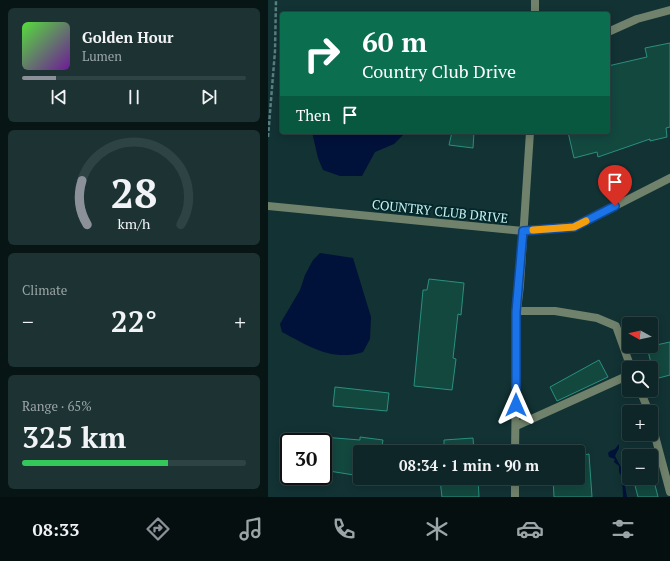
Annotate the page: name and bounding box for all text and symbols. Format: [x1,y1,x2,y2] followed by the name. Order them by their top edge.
[362,23,427,60] text: 60 m
[82,27,174,47] text: Golden Hour
[296,28,348,80] icon: right
[82,47,122,65] text: Lumen
[362,59,516,83] text: Country Club Drive
[48,86,70,108] icon: previous
[123,86,145,108] icon: pause
[198,86,220,108] icon: next
[339,104,361,126] icon: arrive
[296,105,331,125] text: Then
[110,165,158,220] text: 28
[598,165,632,206] pin
[604,171,626,193] icon: arrive
[371,195,509,227] street label: COUNTRY CLUB DRIVE
[118,214,151,233] text: km/h
[22,281,67,299] text: Climate
[111,301,157,341] text: 22°
[22,307,34,336] text: −
[234,307,246,336] text: +
[622,317,658,353] north arrow
[622,317,658,485] map controls
[622,361,658,397] button: search
[495,384,537,426] position arrow
[22,397,92,415] text: Range · 65%
[622,405,658,441] button: +
[22,417,126,457] text: 325 km
[280,433,332,485] speed limit sign: 30
[622,449,658,485] button: −
[399,455,539,475] text: 08:34 · 1 min · 90 m
[144,515,172,543] icon: directions
[237,515,265,543] icon: music
[330,515,358,543] icon: phone
[423,515,451,543] icon: climate
[516,515,544,543] icon: car
[609,515,637,543] icon: filters
[33,517,79,541] text: 08:33

